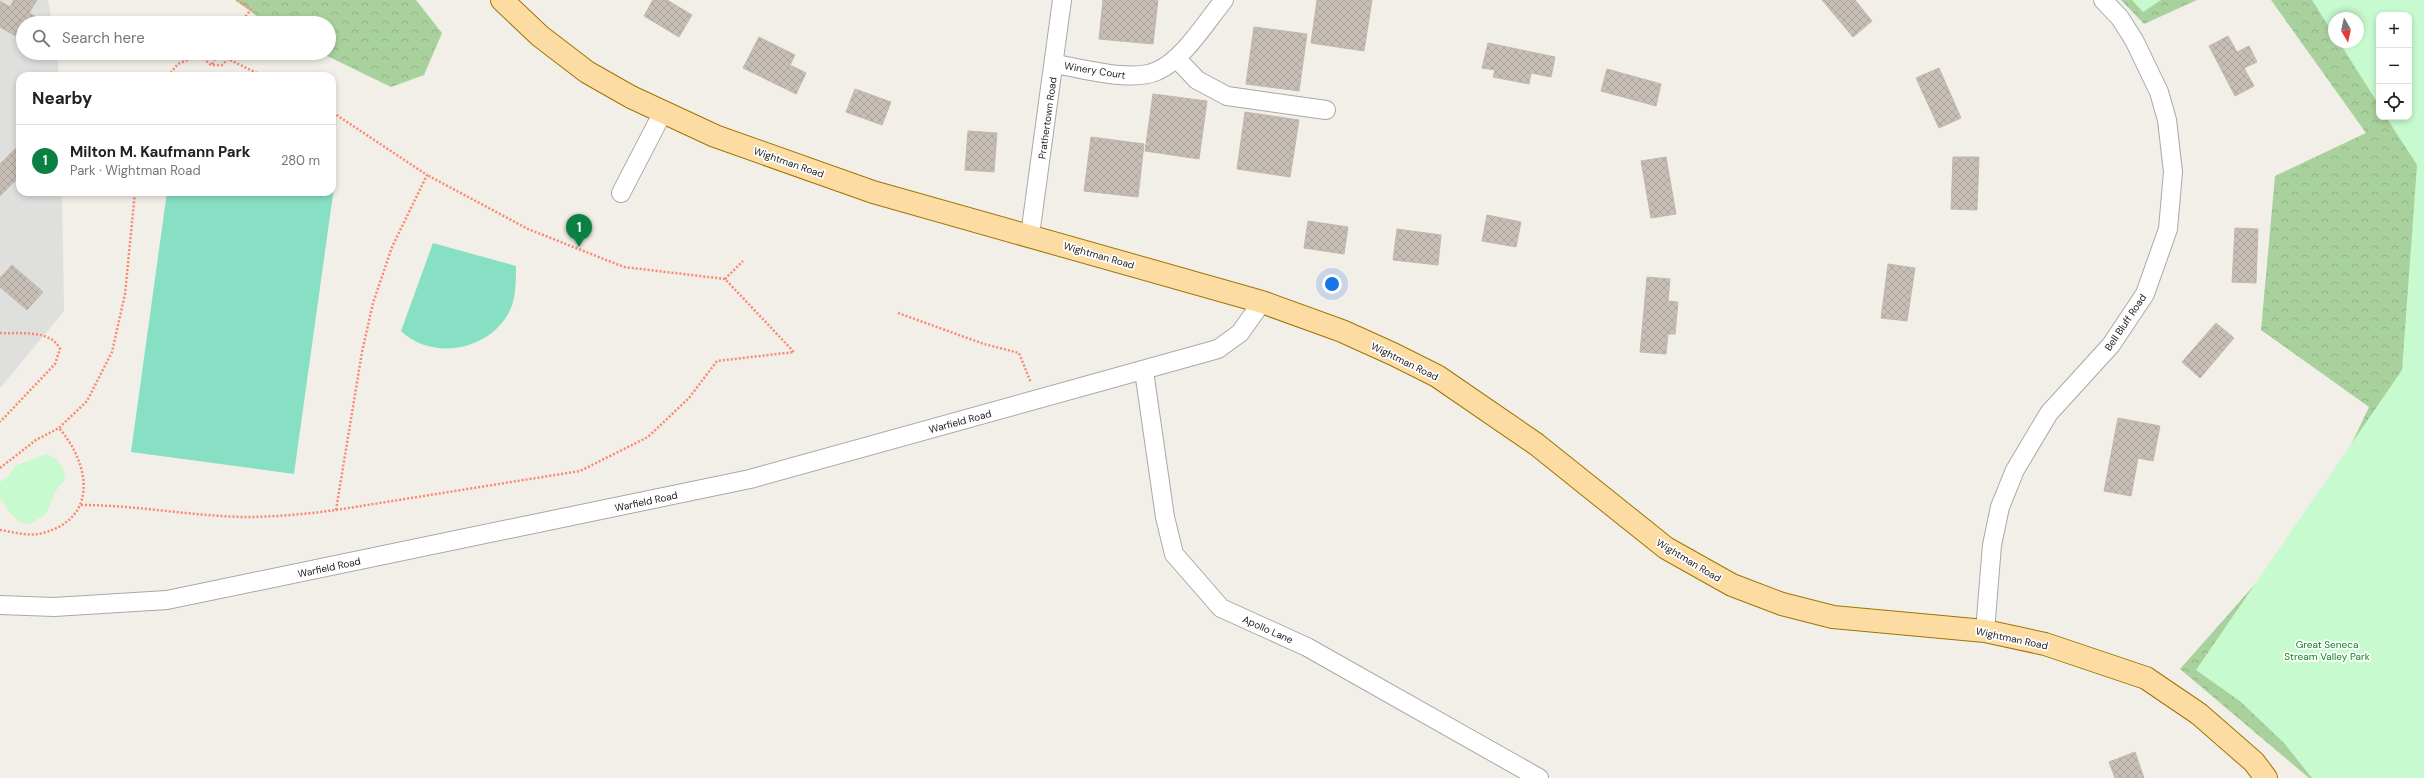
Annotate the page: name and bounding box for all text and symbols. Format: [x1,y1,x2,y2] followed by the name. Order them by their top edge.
[2328,12,2364,48] north arrow
[2376,12,2412,120] map controls
[2376,12,2412,48] button: +
[16,16,336,60] search box
[30,27,52,49] icon: search
[62,28,145,48] text: Search here
[2376,48,2412,84] button: −
[1063,59,1127,82] street label: Winery Court
[1035,76,1060,160] street label: Prathertown Road
[2376,84,2412,120] button: locate
[32,87,92,109] text: Nearby
[70,142,250,162] text: Milton M. Kaufmann Park
[752,144,826,181] street label: Wightman Road
[43,152,47,169] text: 1
[281,152,320,169] text: 280 m
[70,162,201,179] text: Park · Wightman Road
[566,214,592,247] pin: 1
[1062,239,1136,272] street label: Wightman Road
[1322,274,1342,294] your location
[2102,291,2149,353] street label: Bell Bluff Road
[1369,340,1441,383] street label: Wightman Road
[927,407,993,436] street label: Warfield Road
[613,488,679,515] street label: Warfield Road
[1654,536,1724,585] street label: Wightman Road
[296,554,362,581] street label: Warfield Road
[1240,613,1295,647] street label: Apollo Lane
[1975,625,2049,652] street label: Wightman Road
[2284,638,2370,663] park label: Great Seneca Stream Valley Park

